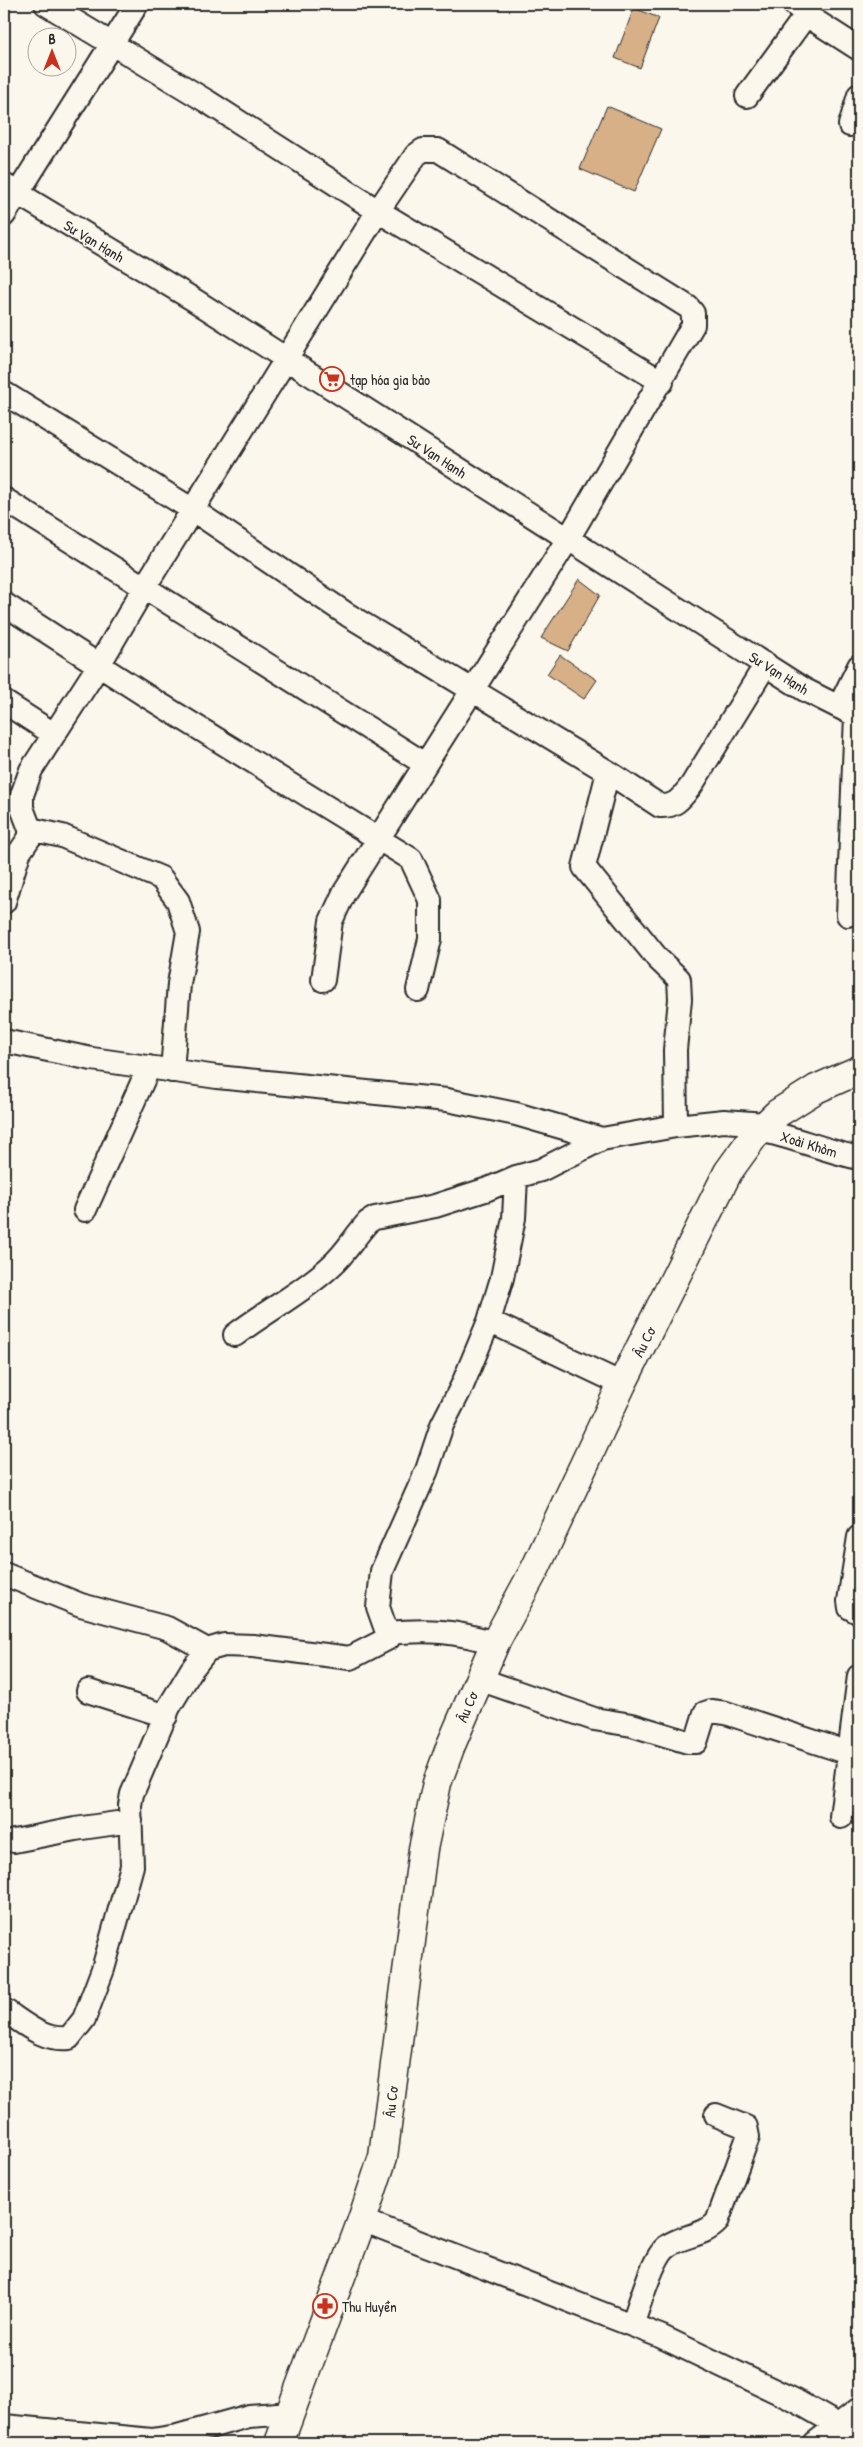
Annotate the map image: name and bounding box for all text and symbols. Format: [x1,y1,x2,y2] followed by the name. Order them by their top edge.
[28,28,78,78] north arrow
[48,29,56,48] text: B
[60,215,128,267] street label: Sư Vạn Hạnh
[319,366,345,392] supermarket icon: tạp hóa gia bảo
[350,369,430,390] place label: tạp hóa gia bảo
[403,429,471,483] street label: Sư Vạn Hạnh
[745,646,813,700] street label: Sư Vạn Hạnh
[778,1125,840,1163] street label: Xoài Khòm
[628,1323,661,1361] street label: Âu Cơ
[451,1688,483,1725] street label: Âu Cơ
[379,2085,403,2119] street label: Âu Cơ
[312,2293,338,2319] pharmacy icon: Thu Huyền
[342,2296,397,2317] place label: Thu Huyền

